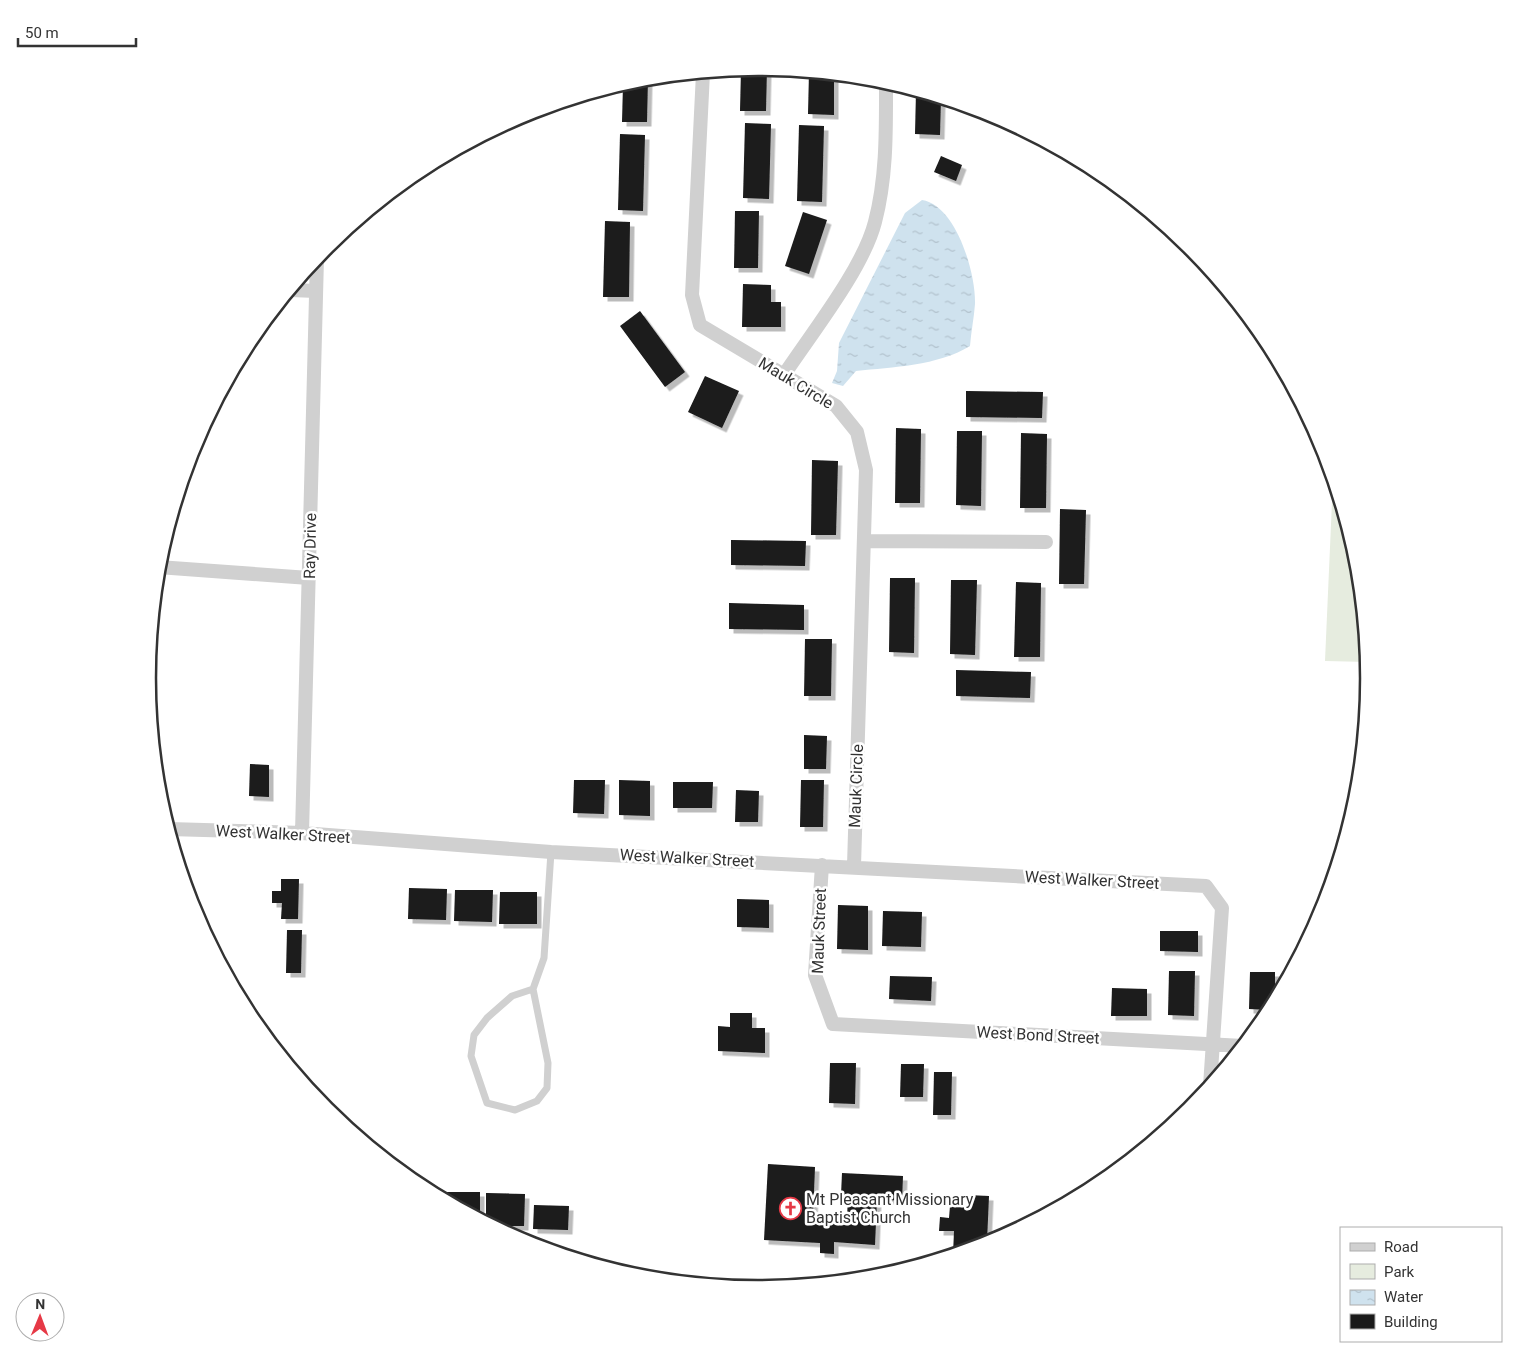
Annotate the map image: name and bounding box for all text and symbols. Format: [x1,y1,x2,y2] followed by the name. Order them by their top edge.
[18,15,135,47] scale bar
[25,24,59,42] text: 50 m
[755,353,837,413] street label: Mauk Circle
[300,513,320,579] street label: Ray Drive
[845,744,867,828] street label: Mauk Circle
[215,821,351,847] street label: West Walker Street
[619,845,755,871] street label: West Walker Street
[1024,867,1160,893] street label: West Walker Street
[808,888,830,974] street label: Mauk Street
[976,1022,1100,1048] street label: West Bond Street
[806,1190,974,1227] place label: Mt Pleasant Missionary Baptist Church
[778,1196,802,1220] church icon: Mt Pleasant Missionary Baptist Church
[1340,1227,1502,1342] legend
[1384,1238,1418,1256] text: Road
[1384,1263,1415,1281] text: Park
[1384,1288,1423,1306] text: Water
[15,1292,65,1342] north arrow
[35,1296,45,1312] text: N
[1384,1313,1438,1331] text: Building

